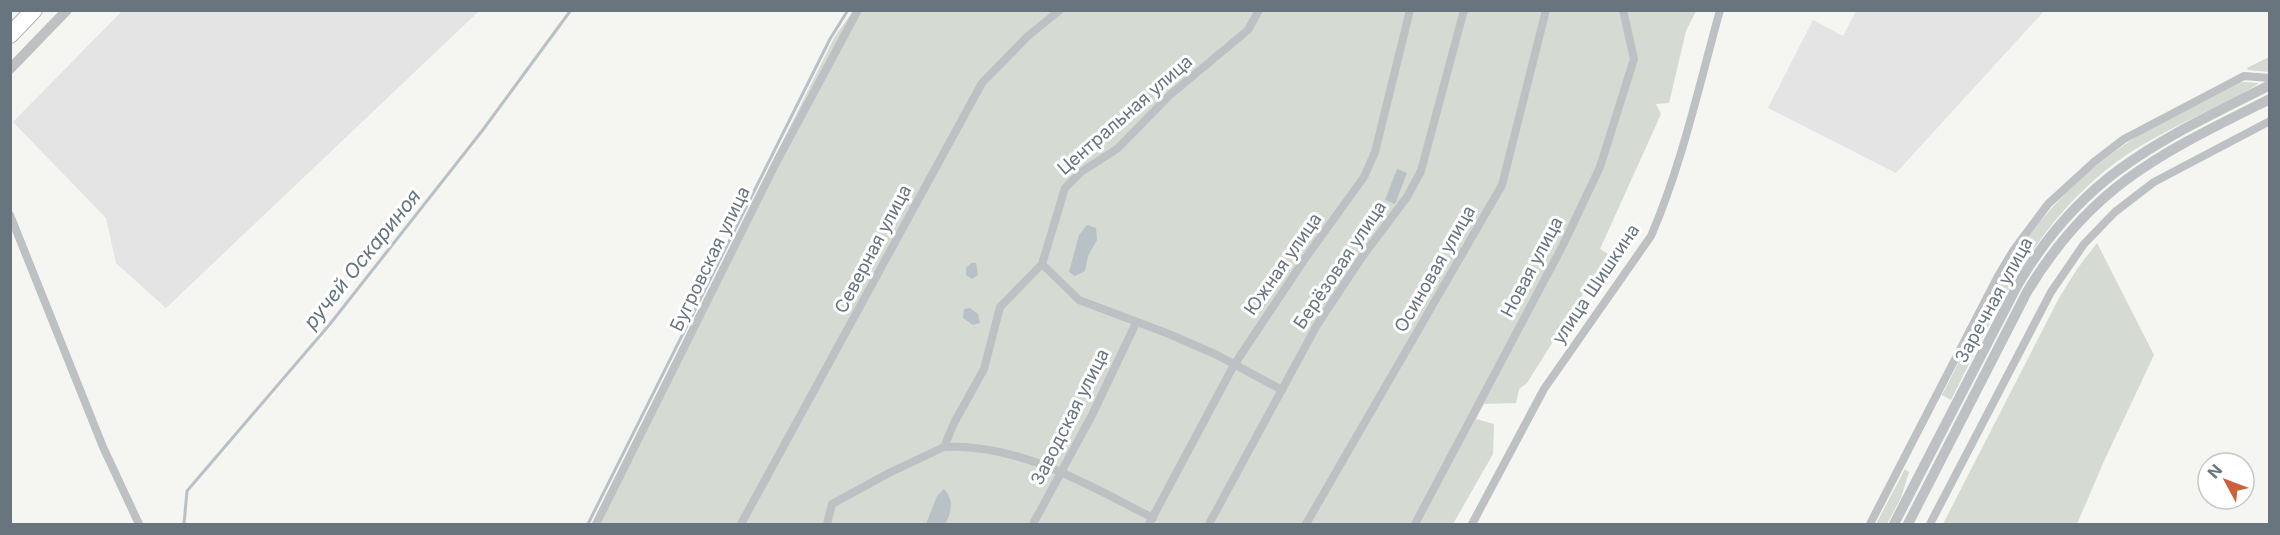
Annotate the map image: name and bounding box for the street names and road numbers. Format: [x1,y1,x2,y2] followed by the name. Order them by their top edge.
[1053,50,1196,179] street label: Центральная улица
[830,181,915,317] street label: Северная улица
[665,183,754,334] street label: Бугровская улица
[1289,197,1390,333] street label: Берёзовая улица
[1390,202,1479,336] street label: Осиновая улица
[1240,209,1326,319] street label: Южная улица
[1496,213,1567,321] street label: Новая улица
[1548,220,1643,348] street label: улица Шишкина
[1950,233,2037,366] street label: Заречная улица
[1026,345,1113,488] street label: Заводская улица

